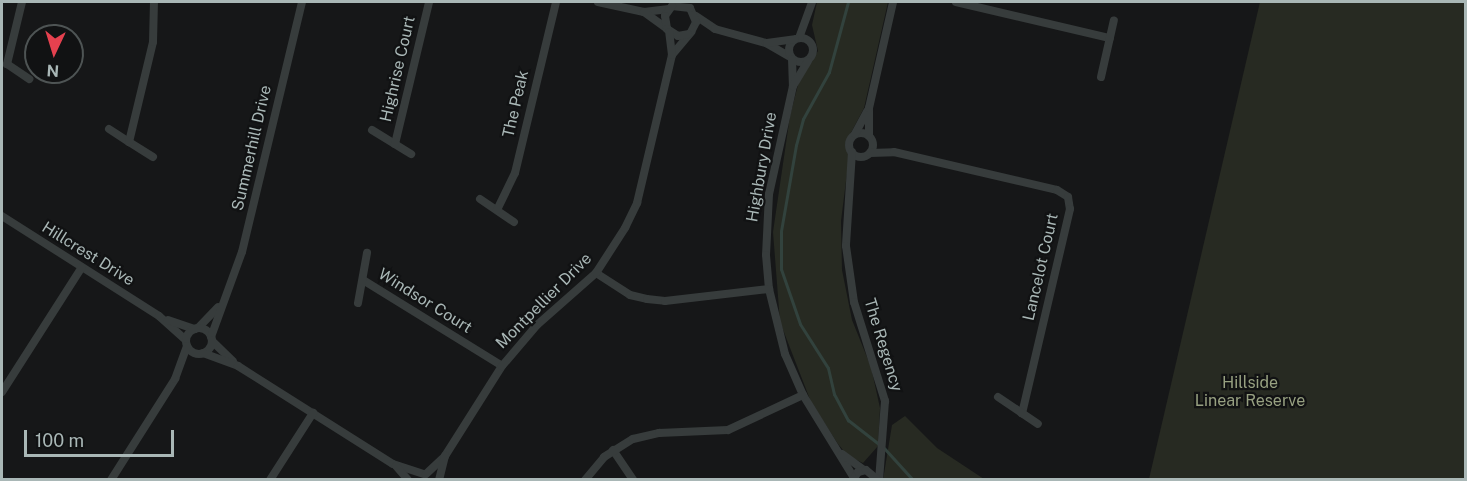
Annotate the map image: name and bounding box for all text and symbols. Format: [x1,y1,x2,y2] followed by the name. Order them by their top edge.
[376,14,420,124] street label: Highrise Court
[24,24,84,84] north arrow
[46,61,60,80] text: N
[499,68,533,140] street label: The Peak
[228,83,276,213] street label: Summerhill Drive
[743,110,781,224] street label: Highbury Drive
[1019,211,1063,323] street label: Lancelot Court
[38,218,138,290] street label: Hillcrest Drive
[492,249,596,353] street label: Montpellier Drive
[375,264,475,338] street label: Windsor Court
[860,296,906,394] street label: The Regency
[1195,373,1305,411] park label: Hillside Linear Reserve
[27,418,177,456] scale bar
[35,430,84,451] text: 100 m

